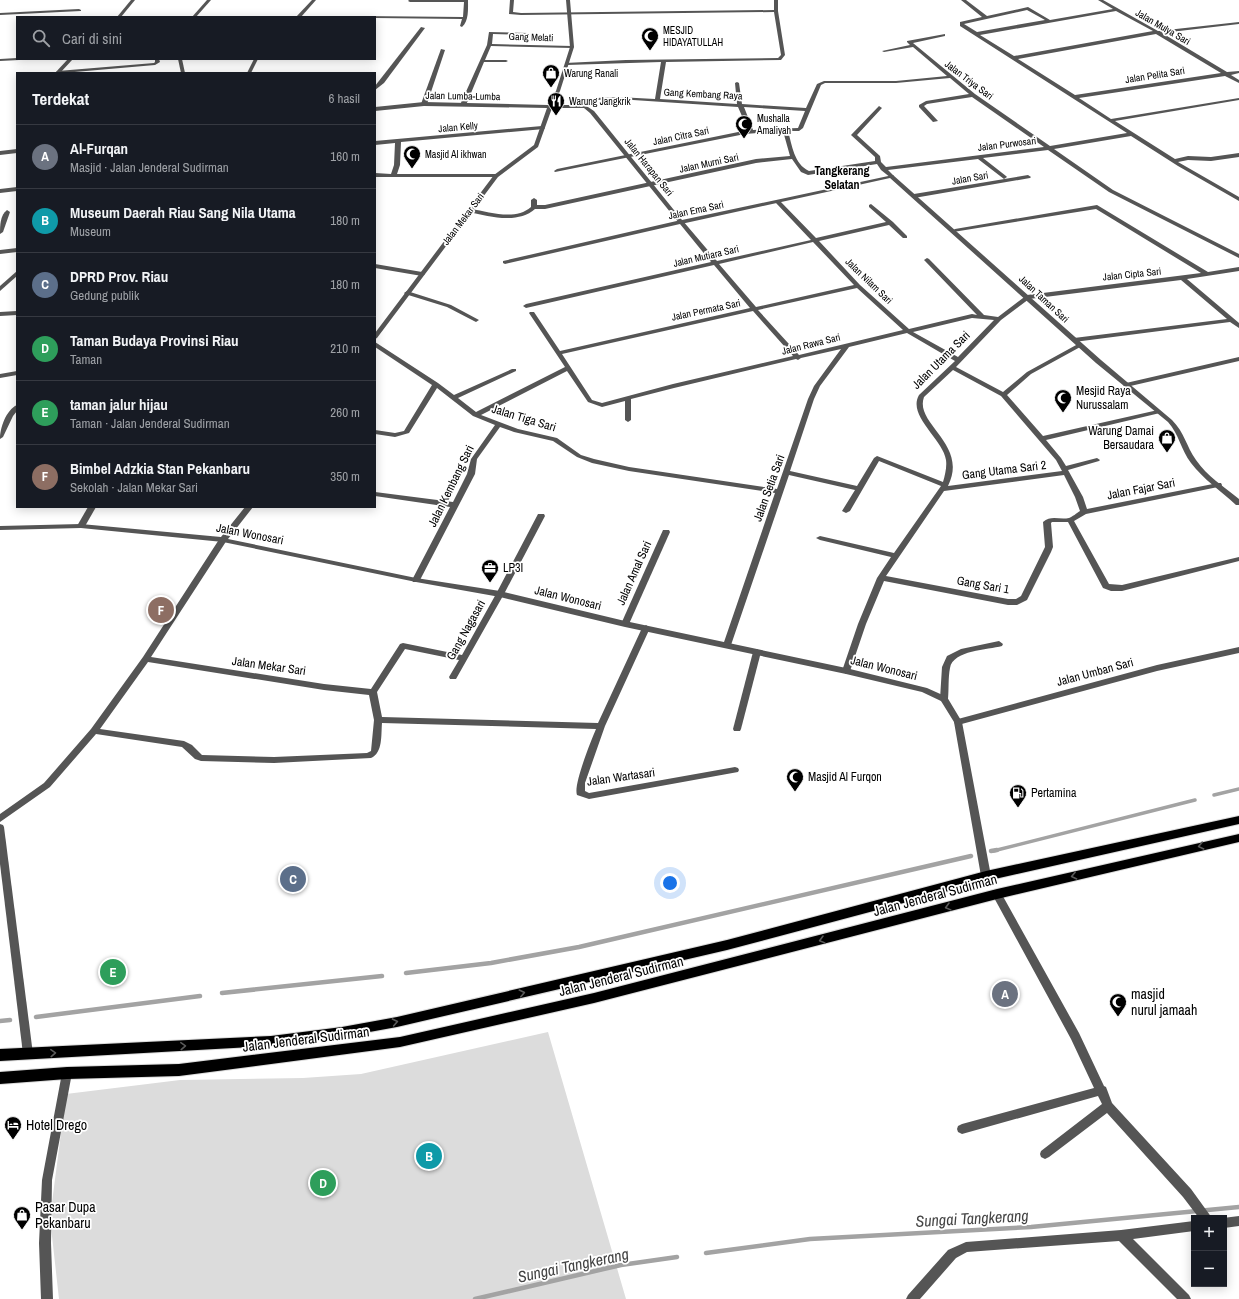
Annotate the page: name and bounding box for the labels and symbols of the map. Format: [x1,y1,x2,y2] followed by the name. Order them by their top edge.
[1133,6,1193,48] street label: Jalan Mulya Sari
[663,24,723,49] place label: MESJID HIDAYATULLAH
[640,26,660,51] mosque icon: MESJID HIDAYATULLAH
[508,30,554,44] street label: Gang Melati
[942,58,996,102] street label: Jalan Triya Sari
[541,63,561,88] shop icon: Warung Ranali
[1124,64,1186,86] street label: Jalan Pelita Sari
[564,67,618,80] place label: Warung Ranali
[663,85,743,103] street label: Gang Kembang Raya
[426,89,501,103] street label: Jalan Lumba-Lumba
[546,91,566,116] restaurant icon: Warung Jangkrik
[569,95,632,108] place label: Warung Jangkrik
[756,112,791,137] place label: Mushalla Amaliyah
[734,114,754,139] mosque icon: Mushalla Amaliyah
[438,119,479,135] street label: Jalan Kelly
[652,124,710,148] street label: Jalan Citra Sari
[977,134,1037,154] street label: Jalan Purwosari
[622,135,676,199] street label: Jalan Harapan Sari
[402,144,422,169] mosque icon: Masjid Al ikhwan
[425,148,487,161] place label: Masjid Al ikhwan
[678,150,740,176] street label: Jalan Murni Sari
[814,163,870,193] district label: Tangkerang Selatan
[951,168,989,188] street label: Jalan Sari
[439,190,487,248] street label: Jalan Mekar Sari
[667,198,725,222] street label: Jalan Ema Sari
[672,242,740,270] street label: Jalan Mutiara Sari
[843,255,895,307] street label: Jalan Nilam Sari
[1102,264,1162,284] street label: Jalan Cipta Sari
[1016,272,1072,326] street label: Jalan Taman Sari
[670,296,742,324] street label: Jalan Permata Sari
[908,327,974,393] street label: Jalan Utama Sari
[780,330,842,358] street label: Jalan Rawa Sari
[1076,383,1131,413] place label: Mesjid Raya Nurussalam
[1053,388,1073,413] mosque icon: Mesjid Raya Nurussalam
[490,401,558,435] street label: Jalan Tiga Sari
[1088,423,1155,453] place label: Warung Damai Bersaudara
[1157,428,1177,453] shop icon: Warung Damai Bersaudara
[424,442,478,530] street label: Jalan Kembang Sari
[750,452,788,524] street label: Jalan Setia Sari
[961,457,1047,483] street label: Gang Utama Sari 2
[1106,475,1176,503] street label: Jalan Fajar Sari
[215,520,285,548] street label: Jalan Wonosari
[613,538,655,608] street label: Jalan Amal Sari
[480,558,500,583] office icon: LP3I
[503,560,523,576] place label: LP3I
[955,573,1011,598] street label: Gang Sari 1
[533,582,603,614] street label: Jalan Wonosari
[148,595,174,625] pin: F
[443,597,489,663] street label: Gang Nagasari
[849,652,919,684] street label: Jalan Wonosari
[231,653,307,679] street label: Jalan Mekar Sari
[1055,654,1135,690] street label: Jalan Umban Sari
[586,764,656,790] street label: Jalan Wartasari
[785,767,805,792] mosque icon: Masjid Al Furqon
[808,769,882,785] place label: Masjid Al Furqon
[1008,783,1028,808] fuel station icon: Pertamina
[1031,785,1077,801] place label: Pertamina
[1198,842,1204,850] one-way arrow
[280,864,306,894] pin: C
[871,870,999,920] street label: Jalan Jenderal Sudirman
[1071,871,1078,879] one-way arrow
[660,873,680,893] your location
[945,902,951,910] one-way arrow
[819,935,826,944] one-way arrow
[557,952,685,1000] street label: Jalan Jenderal Sudirman
[100,957,126,987] pin: E
[992,979,1018,1009] pin: A
[1131,985,1197,1019] place label: masjid nurul jamaah
[519,989,525,997] one-way arrow
[1108,992,1128,1017] mosque icon: masjid nurul jamaah
[392,1018,398,1027] one-way arrow
[242,1022,370,1056] street label: Jalan Jenderal Sudirman
[180,1041,186,1050] one-way arrow
[50,1048,56,1057] one-way arrow
[3,1115,23,1140] hotel icon: Hotel Drego
[26,1116,87,1134] place label: Hotel Drego
[416,1141,442,1171] pin: B
[310,1168,336,1198] pin: D
[35,1198,96,1232] place label: Pasar Dupa Pekanbaru
[915,1204,1029,1232] water label: Sungai Tangkerang
[12,1205,32,1230] shop icon: Pasar Dupa Pekanbaru
[515,1242,631,1288] water label: Sungai Tangkerang

